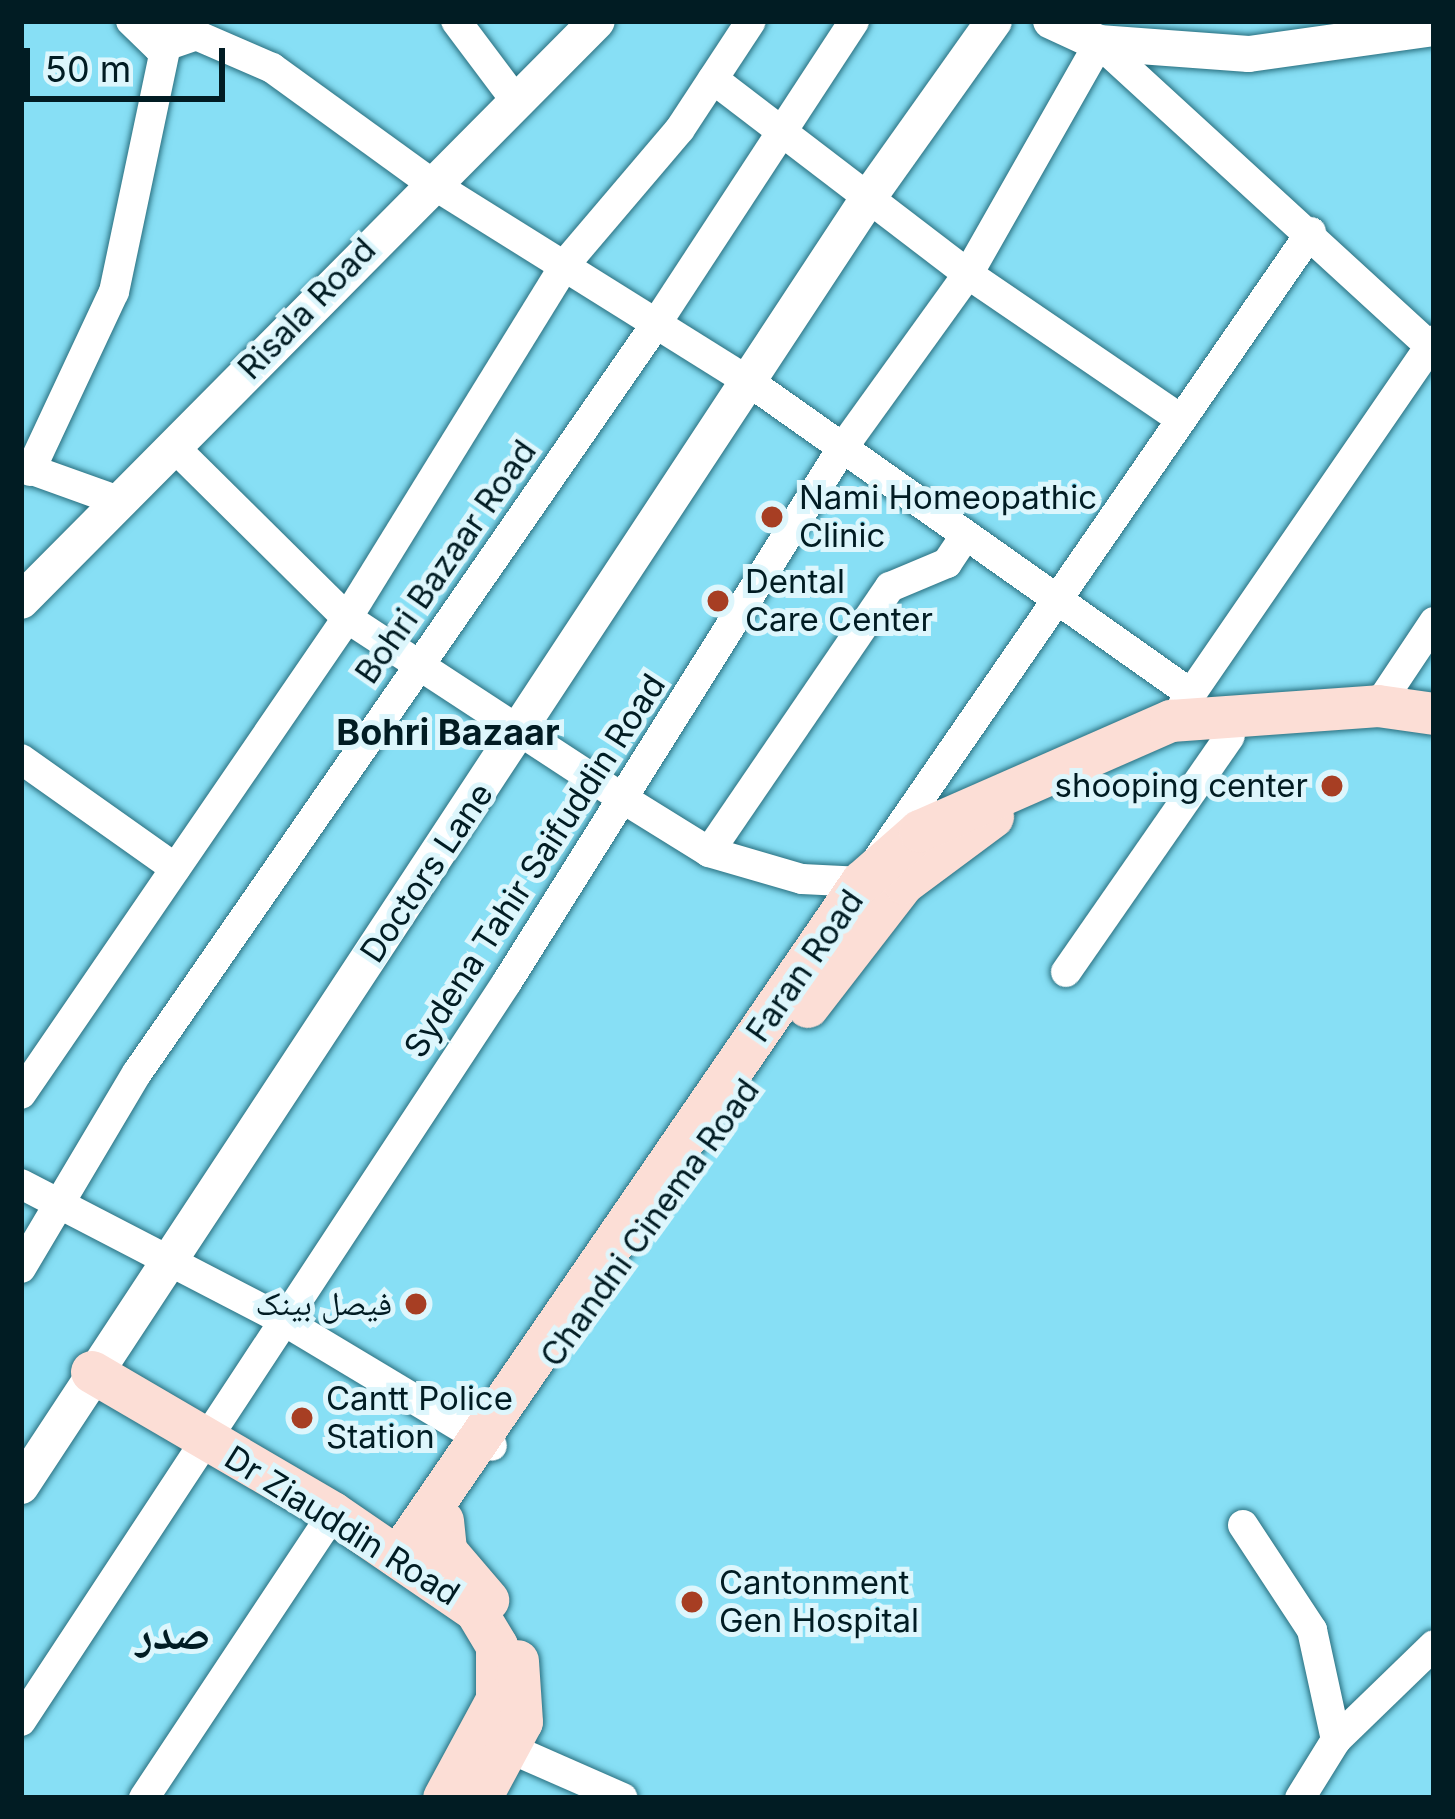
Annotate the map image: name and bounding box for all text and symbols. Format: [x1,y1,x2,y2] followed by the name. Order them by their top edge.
[30,24,231,98] scale bar
[45,47,131,91] text: 50 m
[230,230,384,388] street label: Risala Road
[347,433,545,691] street label: Bohri Bazaar Road
[799,478,1097,556] place label: Nami Homeopathic Clinic
[756,501,788,533] marker: Nami Homeopathic Clinic
[745,562,933,640] place label: Dental Care Center
[702,585,734,617] marker: Dental Care Center
[396,667,674,1065] street label: Sydena Tahir Saifuddin Road
[336,711,560,755] district label: Bohri Bazaar
[1055,766,1308,806] place label: shooping center
[1319,773,1345,799] marker: shooping center
[352,776,502,970] street label: Doctors Lane
[738,882,872,1050] street label: Faran Road
[532,1071,768,1375] street label: Chandni Cinema Road
[256,1284,392,1324] place label: فیصل بینک
[403,1291,429,1317] marker: فیصل بینک
[326,1379,513,1457] place label: Cantt Police Station
[289,1405,315,1431] marker: Cantt Police Station
[217,1438,467,1614] street label: Dr Ziauddin Road
[719,1563,919,1641] place label: Cantonment Gen Hospital
[676,1586,708,1618] marker: Cantonment Gen Hospital
[136,1606,210,1660] district label: صدر

